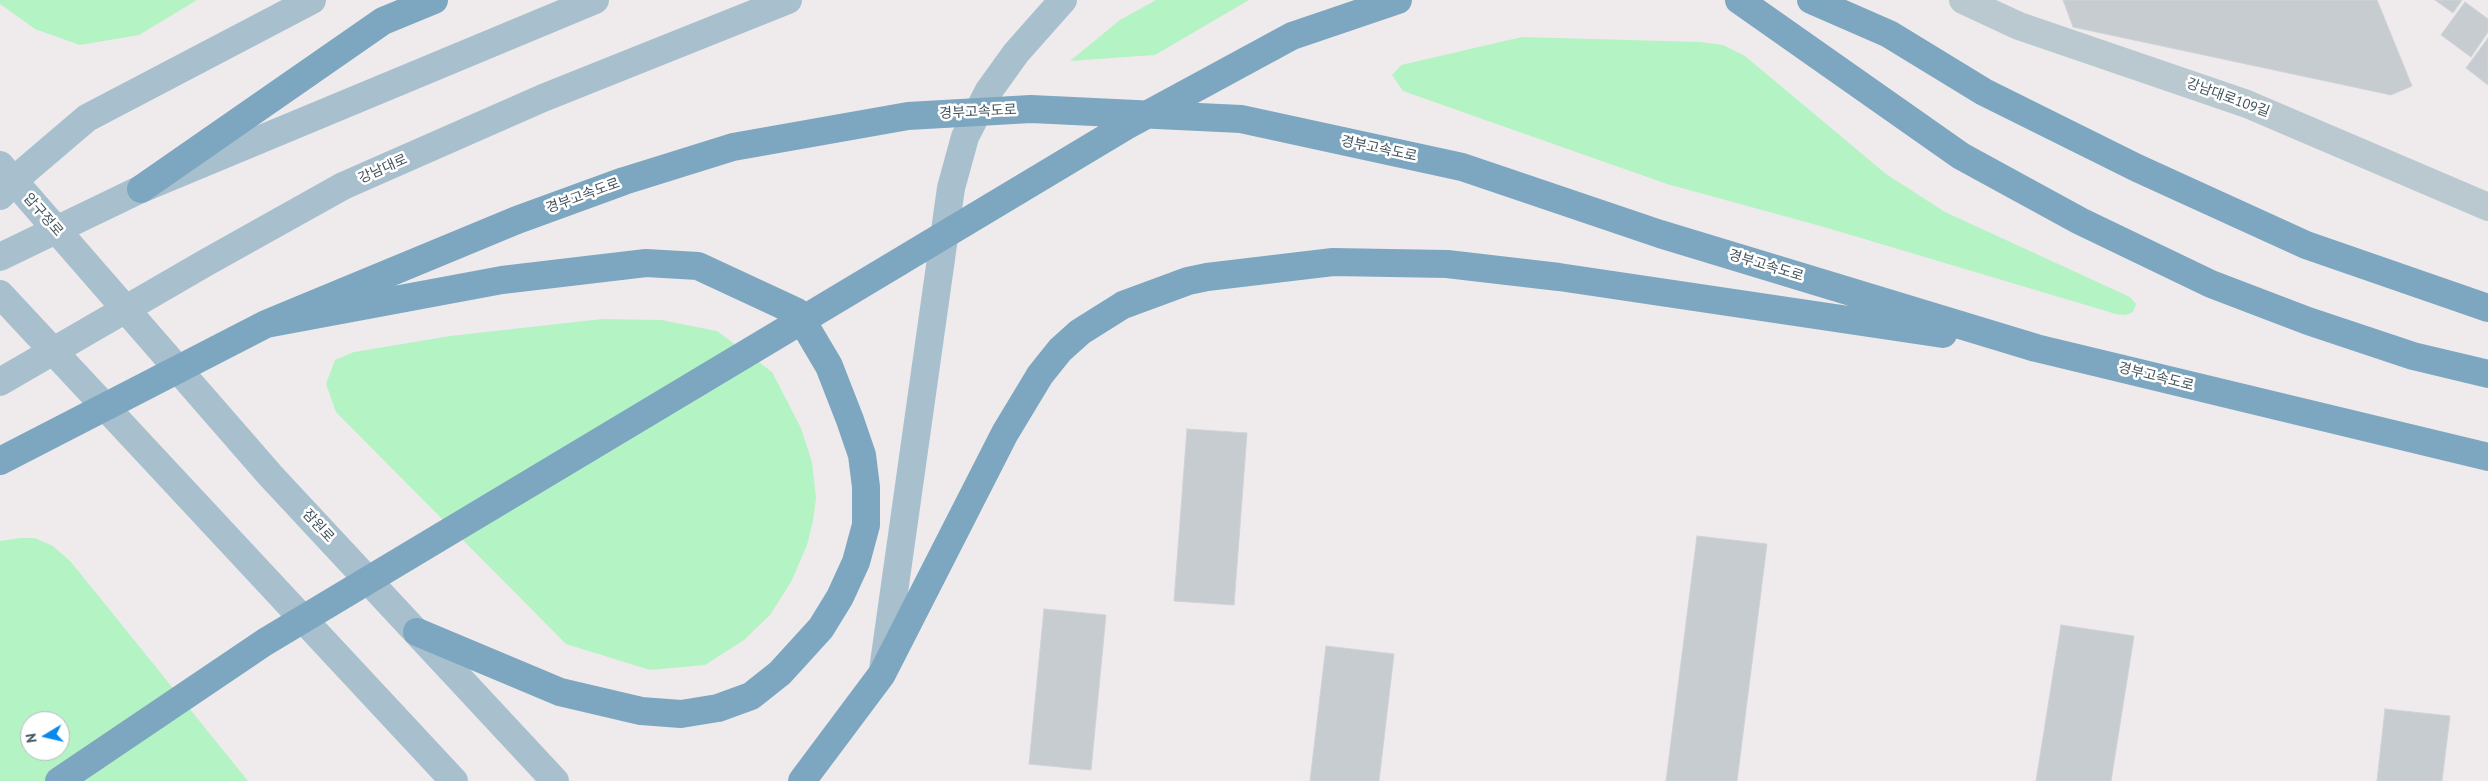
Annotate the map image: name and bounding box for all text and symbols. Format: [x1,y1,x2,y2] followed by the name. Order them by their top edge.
[2184,75,2272,121] street label: 강남대로109길
[939,102,1017,122] street label: 경부고속도로
[1339,133,1419,165] street label: 경부고속도로
[356,151,410,187] street label: 강남대로
[544,175,622,217] street label: 경부고속도로
[20,190,66,240] street label: 압구정로
[1727,247,1805,285] street label: 경부고속도로
[2116,360,2196,394] street label: 경부고속도로
[299,506,337,546] street label: 잠원로
[20,711,70,761] north arrow
[22,732,41,744] text: N

